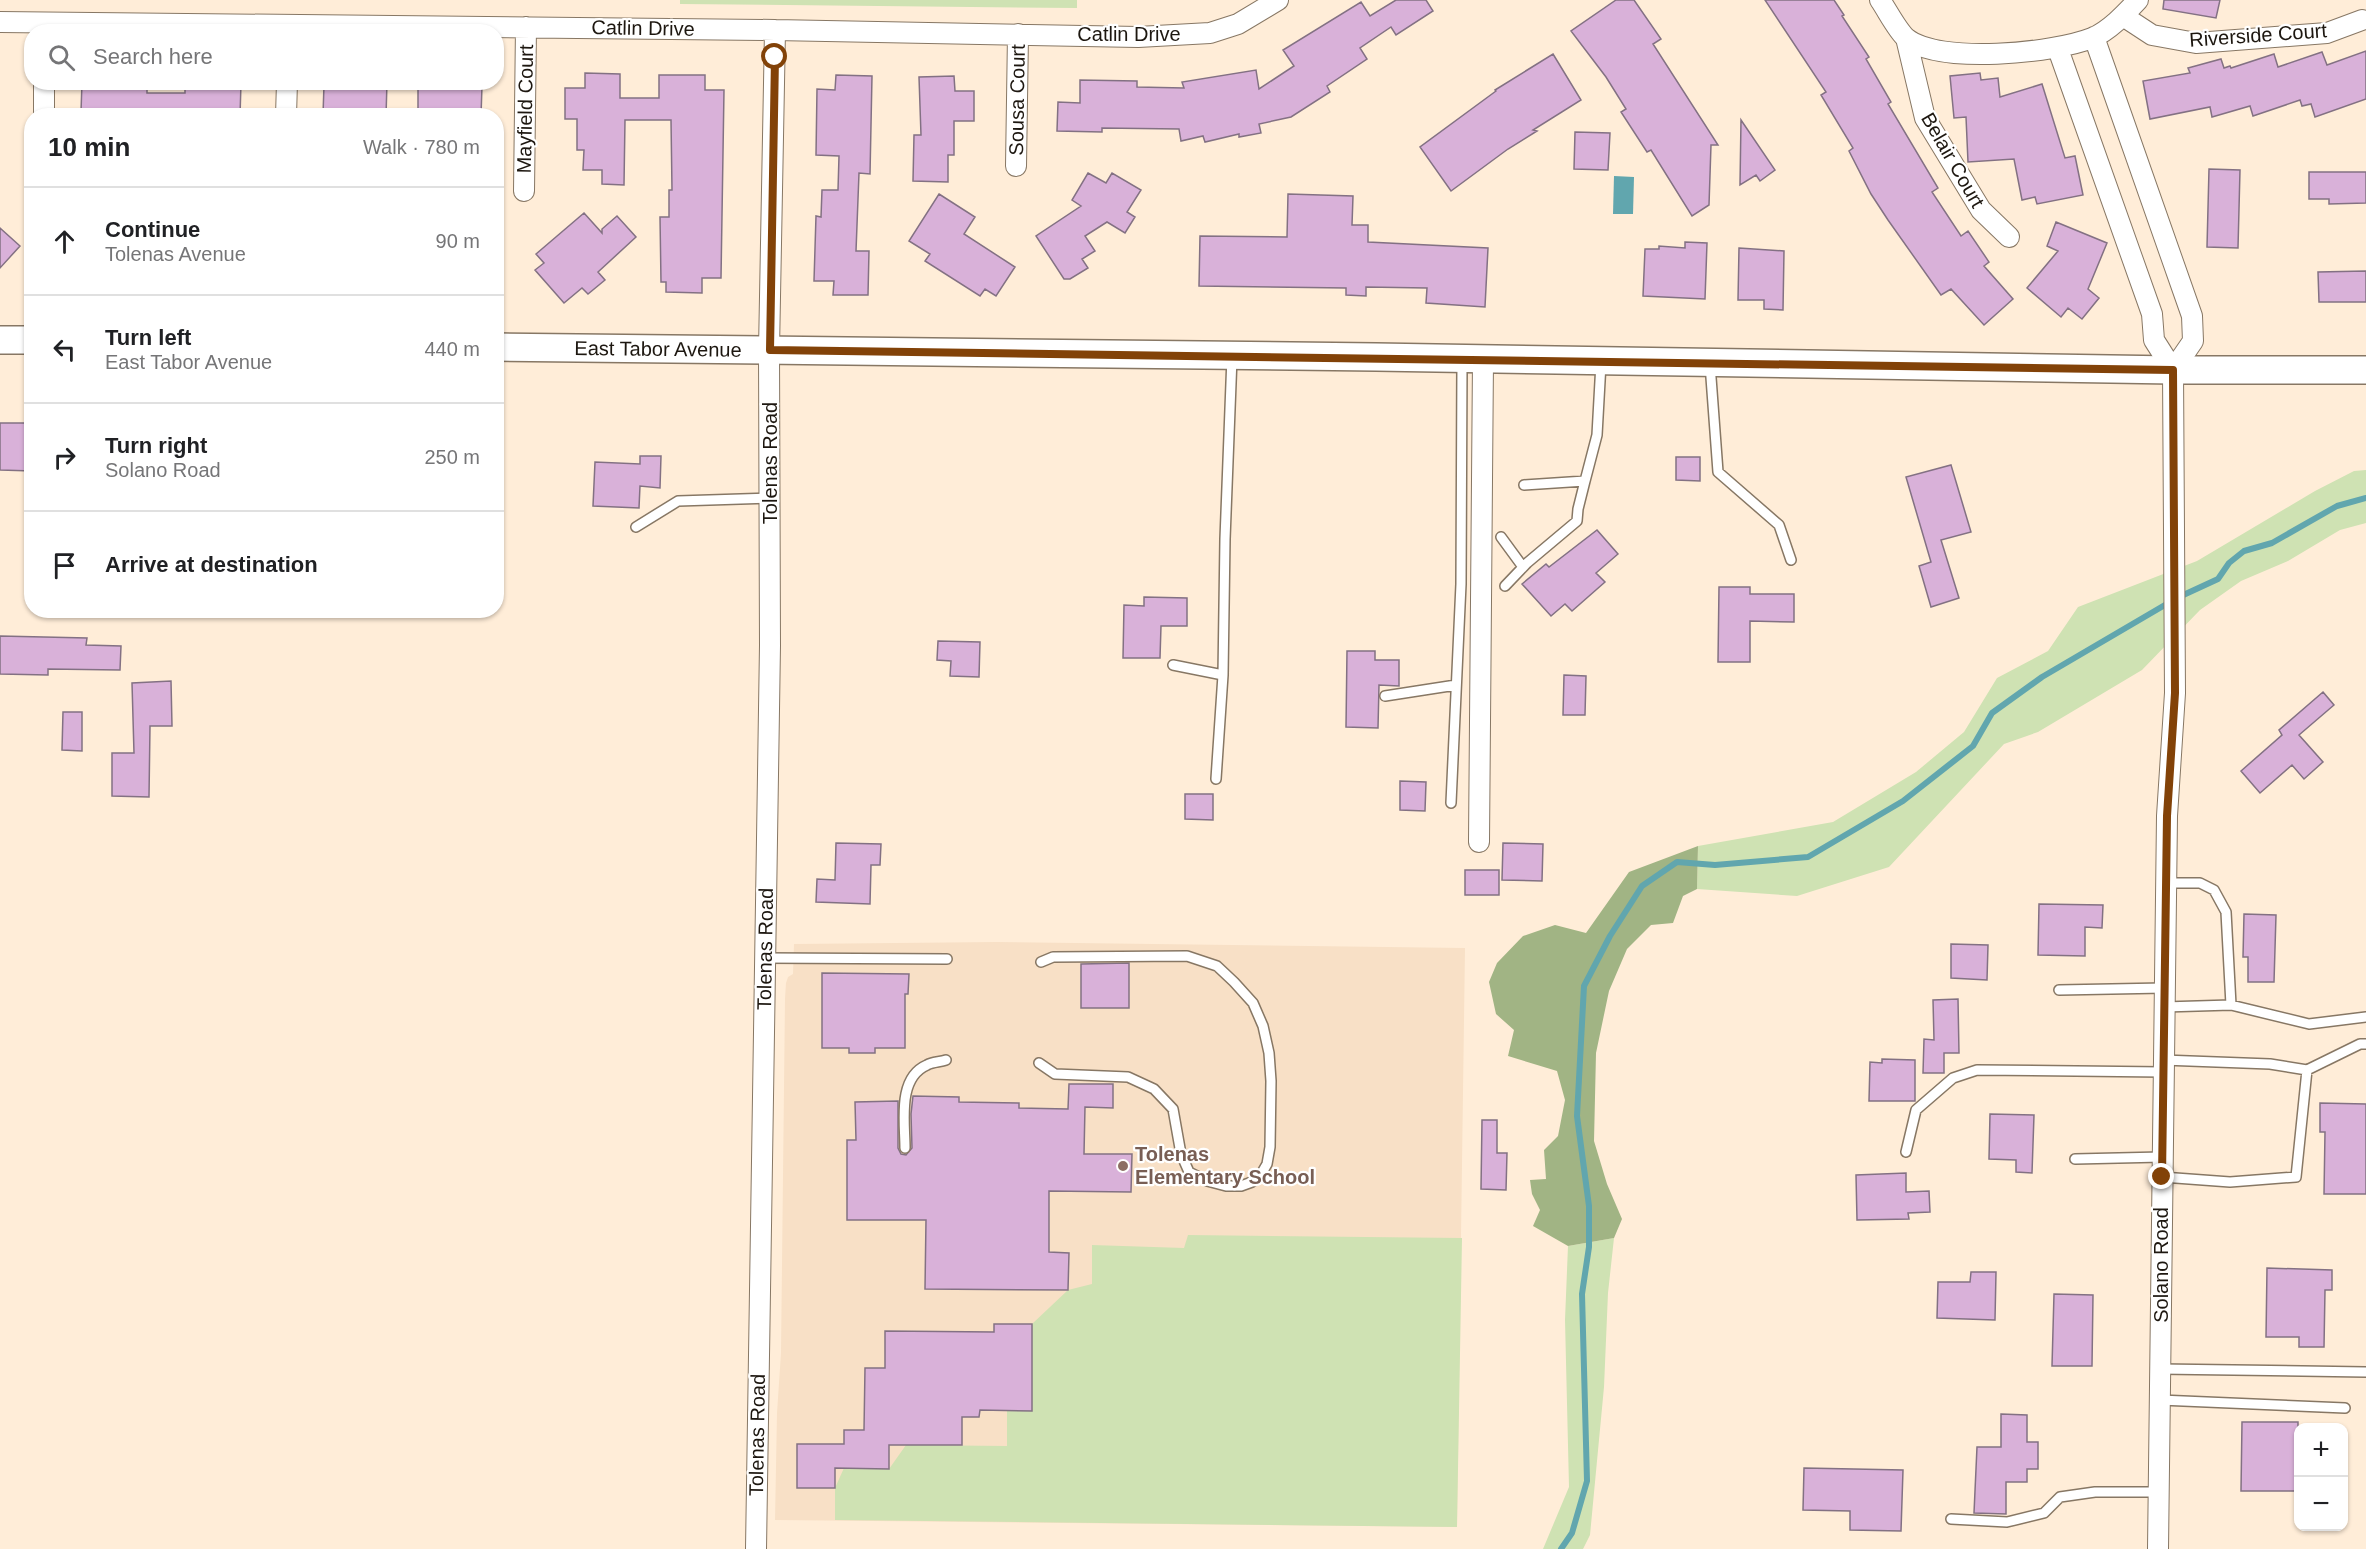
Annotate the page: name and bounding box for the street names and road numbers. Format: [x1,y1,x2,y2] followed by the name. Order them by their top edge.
[591,16,695,40] street label: Catlin Drive
[2188,19,2328,51] street label: Riverside Court
[1077,23,1181,45] street label: Catlin Drive
[513,44,537,174] street label: Mayfield Court
[1005,44,1029,156] street label: Sousa Court
[1917,109,1989,212] street label: Belair Court
[574,337,742,361] street label: East Tabor Avenue
[759,402,781,524] street label: Tolenas Road
[753,888,777,1010] street label: Tolenas Road
[2150,1207,2172,1323] street label: Solano Road
[745,1374,769,1496] street label: Tolenas Road

